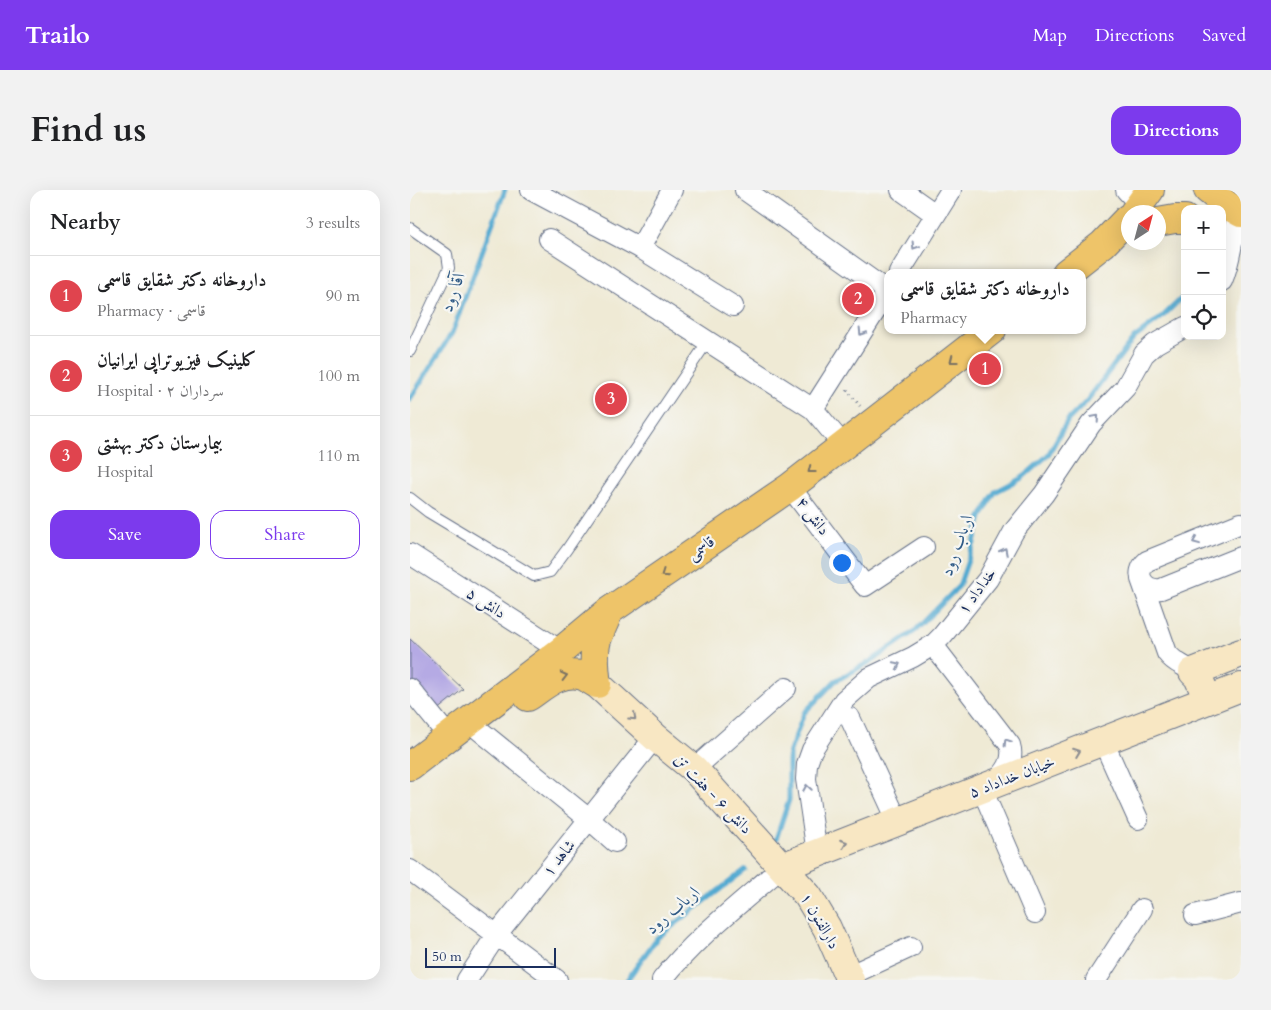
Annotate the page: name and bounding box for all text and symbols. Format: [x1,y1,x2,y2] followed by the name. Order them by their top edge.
[25,19,90,52] text: Trailo
[1033,23,1067,48] text: Map
[1095,23,1174,48] text: Directions
[1202,23,1246,48] text: Saved
[30,106,146,154] text: Find us
[1111,106,1241,155] button: Directions
[1121,205,1166,250] north arrow
[1181,205,1226,340] map controls
[1181,205,1226,250] button: +
[50,208,121,237] text: Nearby
[306,212,360,234] text: 3 results
[912,241,922,250] one-way arrow
[1181,250,1226,295] button: −
[97,267,266,293] text: داروخانه دکتر شقایق قاسمی
[434,269,472,315] water label: آقا رود
[884,269,1086,334] popup
[900,276,1070,302] text: داروخانه دکتر شقایق قاسمی
[842,280,874,318] pin: 2
[62,285,70,307] text: 1
[326,285,360,307] text: 90 m
[1181,295,1226,340] button: locate
[97,300,206,322] text: Pharmacy · قاسمی
[900,307,967,329] text: Pharmacy
[858,326,868,335] one-way arrow
[97,347,257,373] text: کلینیک فیزیوتراپی ایرانیان
[969,350,1001,388] pin: 1
[949,354,959,363] one-way arrow
[62,365,70,387] text: 2
[318,365,360,387] text: 100 m
[97,380,224,402] text: Hospital · سرداران ۲
[595,380,627,418] pin: 3
[1091,414,1100,423] one-way arrow
[97,430,222,456] text: بیمارستان دکتر بهشتی
[62,445,70,467] text: 3
[318,445,360,467] text: 110 m
[97,461,153,483] text: Hospital
[807,464,817,473] one-way arrow
[791,492,835,540] street label: دانش ۴
[50,510,200,559] button: Save
[210,510,360,559] button: Share
[934,511,980,579] water label: ارباب رود
[683,531,719,565] street label: قاسمی
[1192,535,1201,545] one-way arrow
[998,547,1008,556] one-way arrow
[829,550,855,576] your location
[953,563,1001,619] street label: خداداد ۱
[660,568,669,577] one-way arrow
[462,582,510,624] street label: دانش ۵
[892,661,901,671] one-way arrow
[560,671,568,682] one-way arrow
[627,711,636,720] one-way arrow
[1004,739,1014,748] one-way arrow
[1072,747,1081,758] one-way arrow
[669,749,757,839] street label: دانش ۶ - هفت تن
[966,751,1058,803] street label: خیابان خداداد ۵
[802,784,813,792] one-way arrow
[537,835,581,881] street label: شاهد ۱
[839,839,848,849] one-way arrow
[640,880,706,940] water label: ارباب رود
[795,889,845,953] street label: دارالفنون ۱
[425,945,556,968] scale bar
[432,947,462,966] text: 50 m

